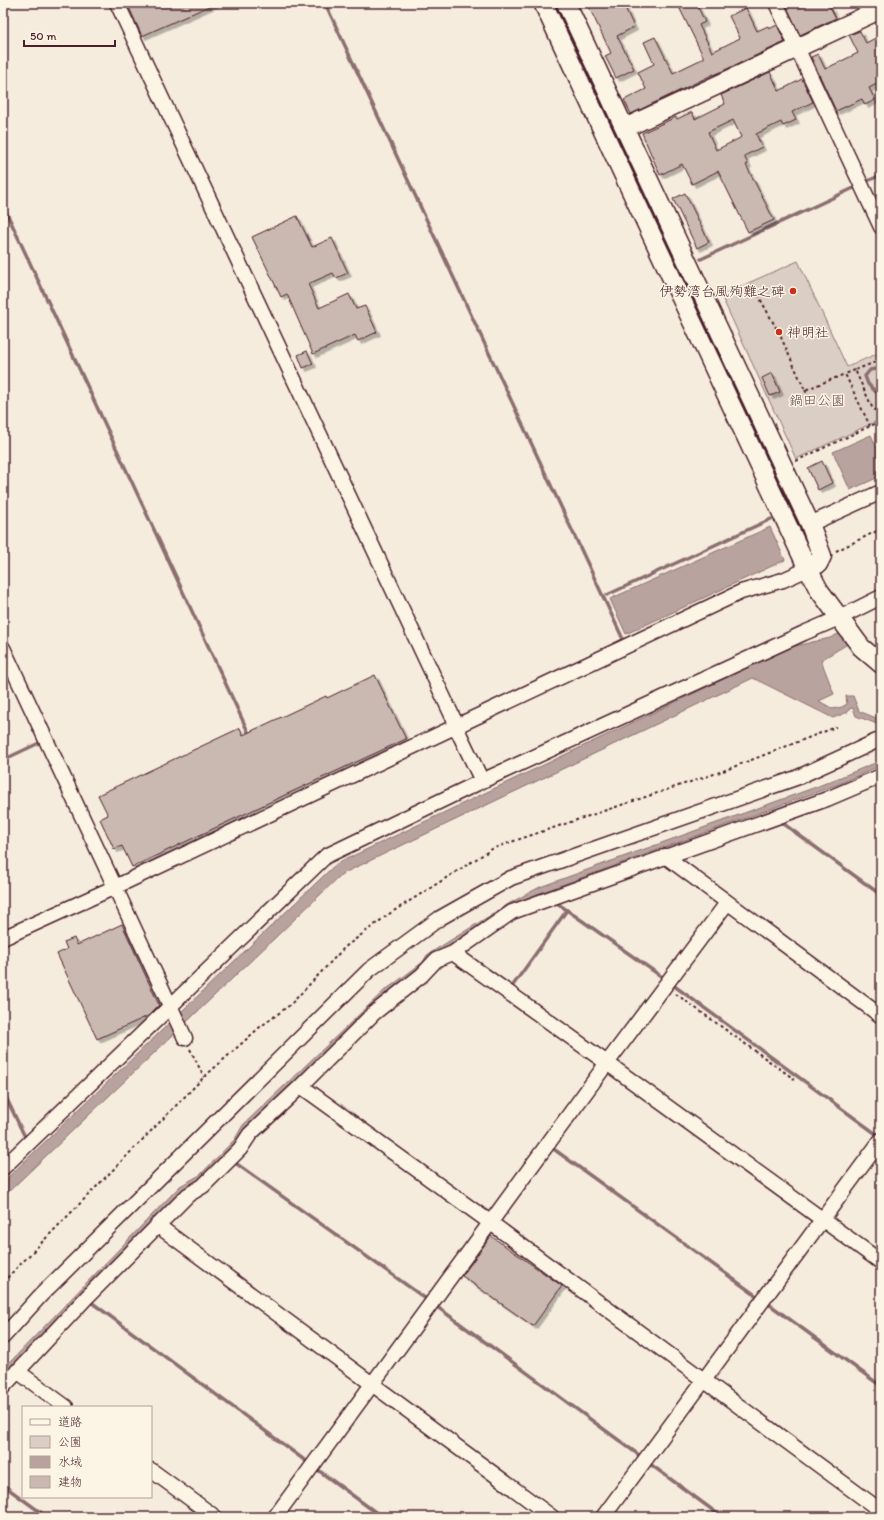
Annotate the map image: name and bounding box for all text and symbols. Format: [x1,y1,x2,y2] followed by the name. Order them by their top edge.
[24,22,115,48] scale bar
[30,29,56,43] text: 50 m
[659,283,785,300] place label: 伊勢湾台風殉難之碑
[788,286,798,296] marker: 伊勢湾台風殉難之碑
[787,324,829,341] place label: 神明社
[774,327,784,337] marker: 神明社
[789,392,845,409] park label: 鍋田公園
[22,1406,152,1498] legend
[58,1415,82,1429] text: 道路
[58,1435,82,1449] text: 公園
[58,1455,82,1469] text: 水域
[58,1475,82,1489] text: 建物

